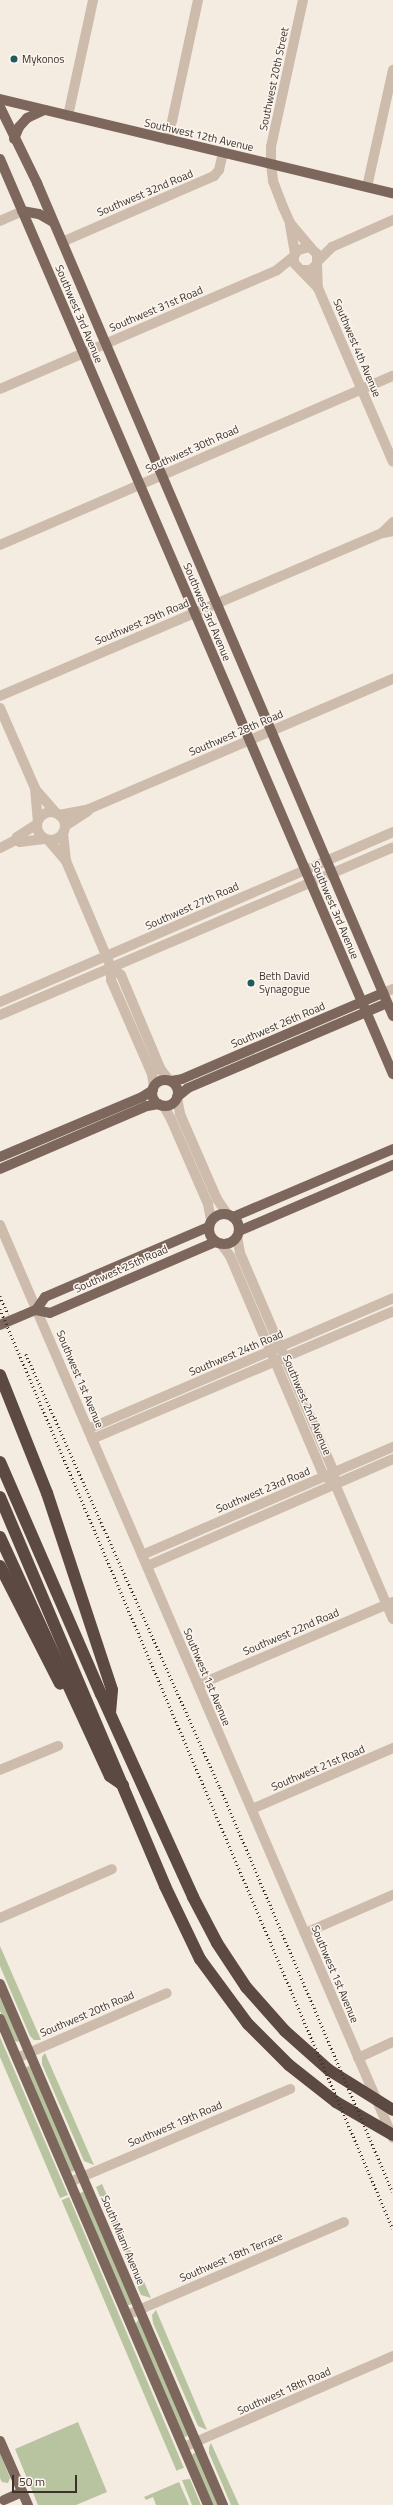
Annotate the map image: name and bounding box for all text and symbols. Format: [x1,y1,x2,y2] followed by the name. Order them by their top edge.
[257,26,291,132] street label: Southwest 20th Street
[22,52,64,66] place label: Mykonos
[9,54,19,64] marker: Mykonos
[143,116,255,154] street label: Southwest 12th Avenue
[95,167,195,219] street label: Southwest 32nd Road
[52,263,106,365] street label: Southwest 3rd Avenue
[107,283,205,335] street label: Southwest 31st Road
[330,297,384,399] street label: Southwest 4th Avenue
[143,422,241,476] street label: Southwest 30th Road
[180,561,234,663] street label: Southwest 3rd Avenue
[93,596,191,648] street label: Southwest 29th Road
[187,707,285,759] street label: Southwest 28th Road
[308,859,362,961] street label: Southwest 3rd Avenue
[143,879,241,933] street label: Southwest 27th Road
[259,970,310,996] place label: Beth David Synagogue
[246,978,256,988] marker: Beth David Synagogue
[229,999,327,1051] street label: Southwest 26th Road
[72,1242,170,1296] street label: Southwest 25th Road
[187,1327,285,1379] street label: Southwest 24th Road
[53,1328,107,1430] street label: Southwest 1st Avenue
[280,1353,334,1457] street label: Southwest 2nd Avenue
[214,1464,312,1516] street label: Southwest 23rd Road
[241,1606,341,1658] street label: Southwest 22nd Road
[180,1626,234,1728] street label: Southwest 1st Avenue
[269,1742,367,1794] street label: Southwest 21st Road
[308,1923,362,2025] street label: Southwest 1st Avenue
[38,1988,136,2040] street label: Southwest 20th Road
[126,2098,224,2150] street label: Southwest 19th Road
[98,2194,148,2286] street label: South Miami Avenue
[177,2229,285,2285] street label: Southwest 18th Terrace
[235,2364,333,2418] street label: Southwest 18th Road
[14,2467,79,2493] scale bar
[19,2472,45,2491] text: 50 m

